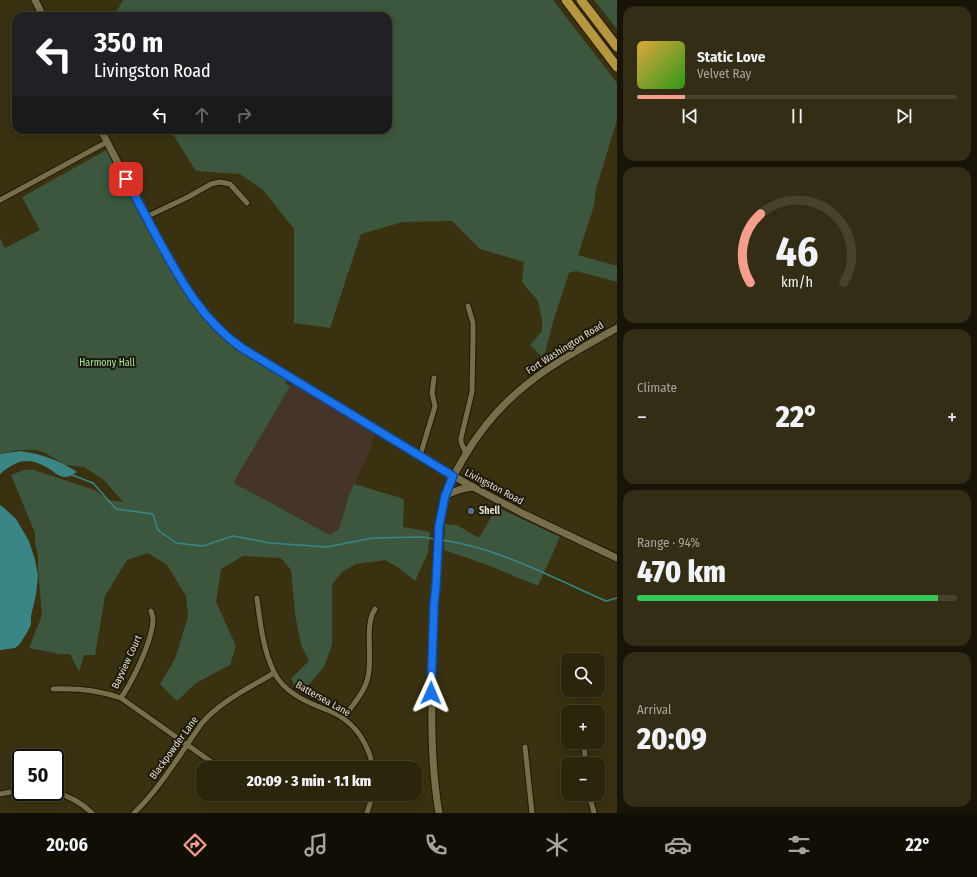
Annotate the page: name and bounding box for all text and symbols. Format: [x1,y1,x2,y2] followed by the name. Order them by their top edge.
[94,26,163,59] text: 350 m
[28,28,80,80] icon: left
[697,48,765,66] text: Static Love
[94,60,211,82] text: Livingston Road
[697,66,751,81] text: Velvet Ray
[149,104,171,126] icon: left
[191,104,213,126] icon: ahead
[233,104,255,126] icon: right
[679,105,701,127] icon: previous
[786,105,808,127] icon: pause
[893,105,915,127] icon: next
[109,162,143,196] pin
[115,168,137,190] icon: arrive
[775,227,819,277] text: 46
[781,274,813,291] text: km/h
[524,319,606,377] street label: Fort Washington Road
[79,357,135,369] park label: Harmony Hall
[637,380,677,395] text: Climate
[776,399,818,435] text: 22°
[637,404,647,431] text: −
[947,404,957,431] text: +
[463,466,525,508] street label: Livingston Road
[479,505,500,517] place label: Shell
[466,506,476,516] marker: Shell
[637,535,700,550] text: Range · 94%
[637,554,726,590] text: 470 km
[109,633,145,691] street label: Bayview Court
[561,653,605,801] map controls
[561,653,605,697] button: search
[410,672,452,714] position arrow
[293,679,353,719] street label: Battersea Lane
[637,702,671,717] text: Arrival
[561,705,605,749] button: +
[147,714,201,782] street label: Blackpowder Lane
[637,721,707,757] text: 20:09
[12,749,64,801] speed limit sign: 50
[561,757,605,801] button: −
[247,772,371,790] text: 20:09 · 3 min · 1.1 km
[181,831,209,859] icon: directions
[302,831,330,859] icon: music
[422,831,450,859] icon: phone
[543,831,571,859] icon: climate
[664,831,692,859] icon: car
[785,831,813,859] icon: filters
[46,834,88,856] text: 20:06
[906,834,931,856] text: 22°

